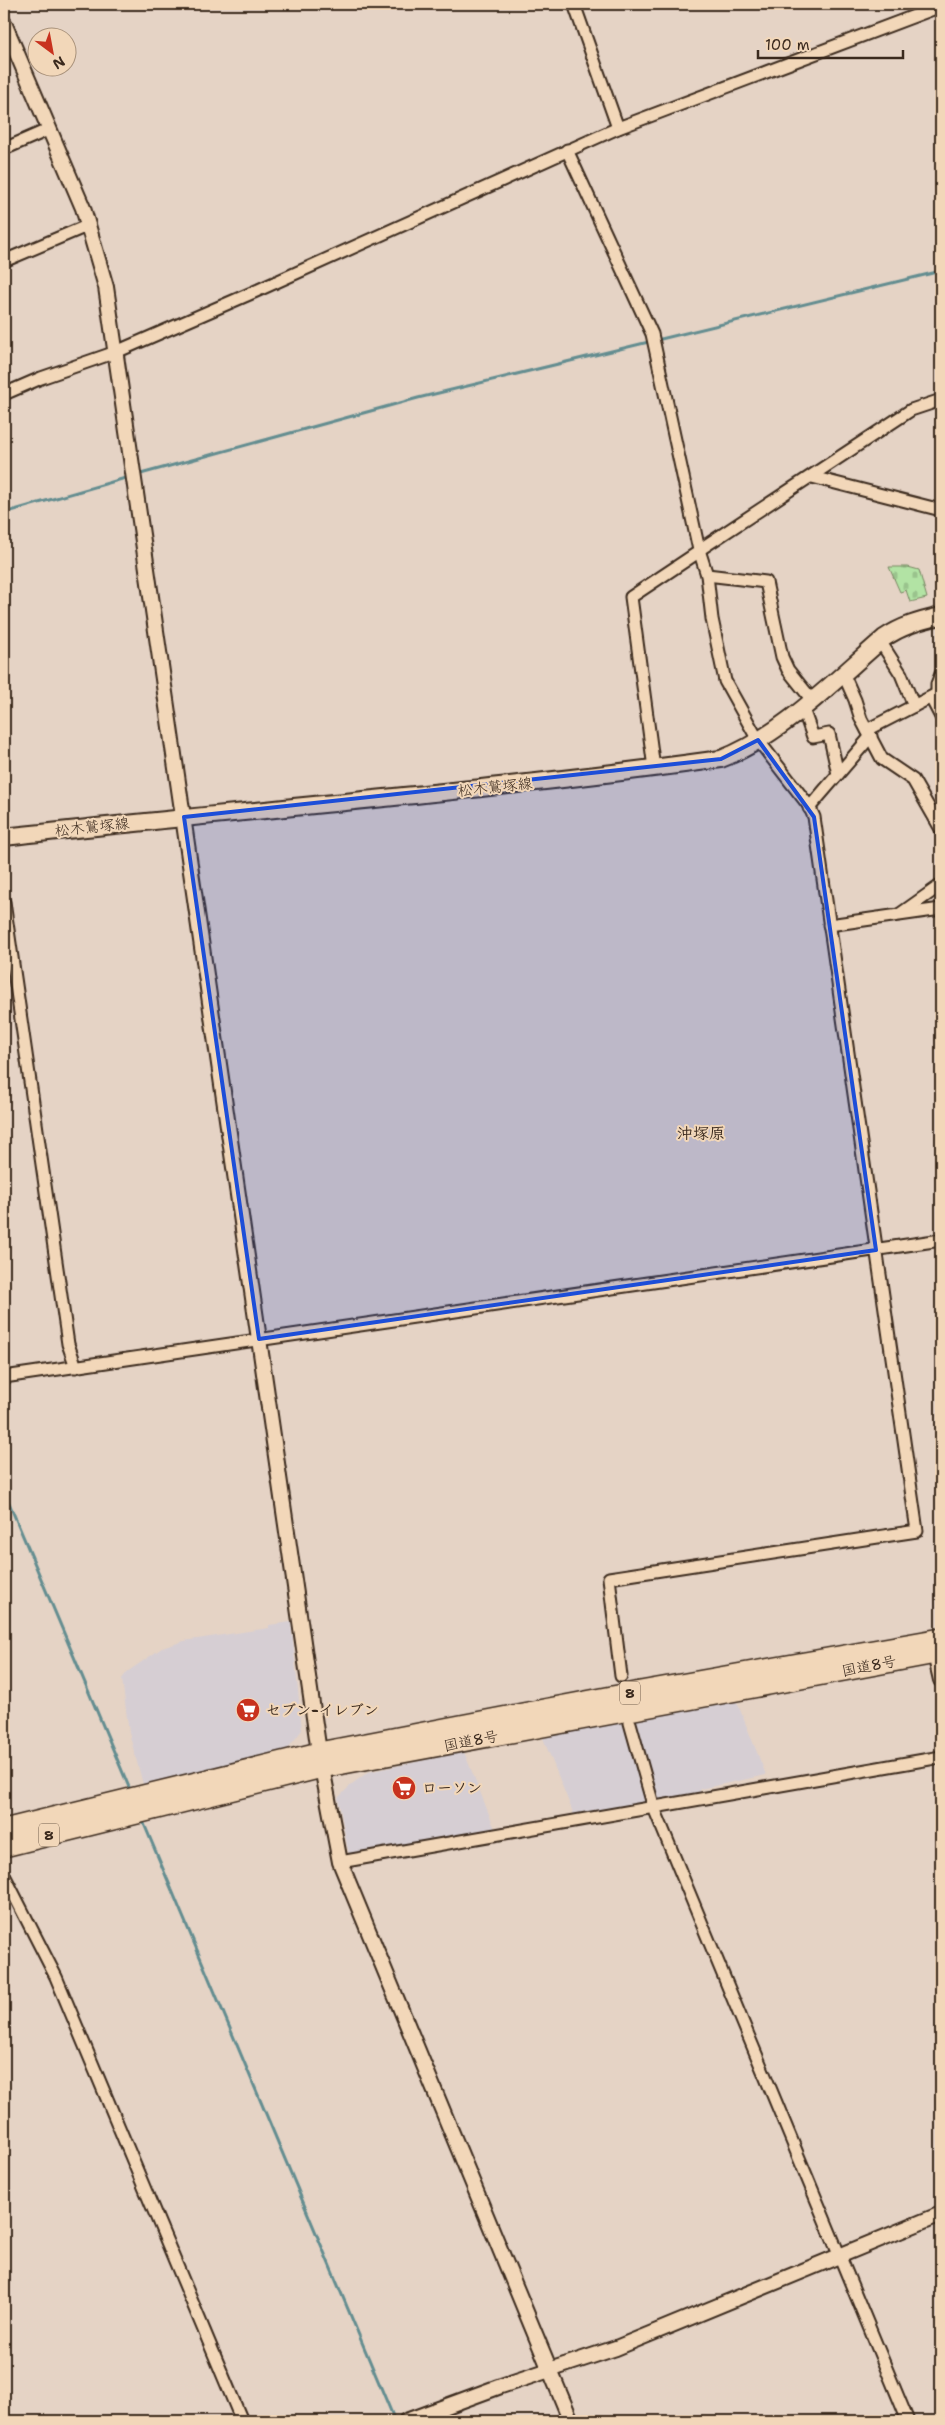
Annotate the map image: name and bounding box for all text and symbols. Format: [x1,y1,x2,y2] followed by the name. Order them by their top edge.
[28,28,78,78] north arrow
[758,28,902,60] scale bar
[765,35,810,55] text: 100 m
[49,52,68,74] text: N
[457,773,533,801] street label: 松木鷲塚線
[54,813,130,841] street label: 松木鷲塚線
[677,1123,725,1144] district label: 沖塚原
[840,1651,898,1681] street label: 国道8号
[620,1682,640,1705] road number: 8
[235,1697,261,1723] supermarket icon: セブン-イレブン
[266,1700,379,1720] place label: セブン-イレブン
[442,1726,500,1756] street label: 国道8号
[391,1775,417,1801] supermarket icon: ローソン
[422,1778,482,1798] place label: ローソン
[39,1824,59,1846] road number: 8

